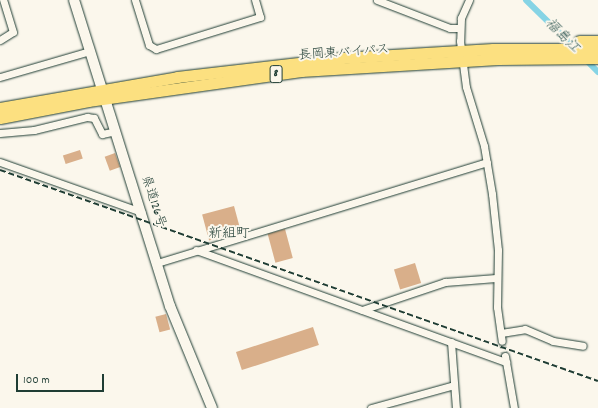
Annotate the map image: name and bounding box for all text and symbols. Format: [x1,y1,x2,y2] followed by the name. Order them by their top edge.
[541,15,583,57] water label: 福島江
[298,43,390,65] street label: 長岡東バイパス
[269,64,283,84] road number: 8
[136,174,168,230] street label: 県道126号
[208,226,250,242] district label: 新組町
[18,366,106,392] scale bar
[23,372,50,389] text: 100 m

